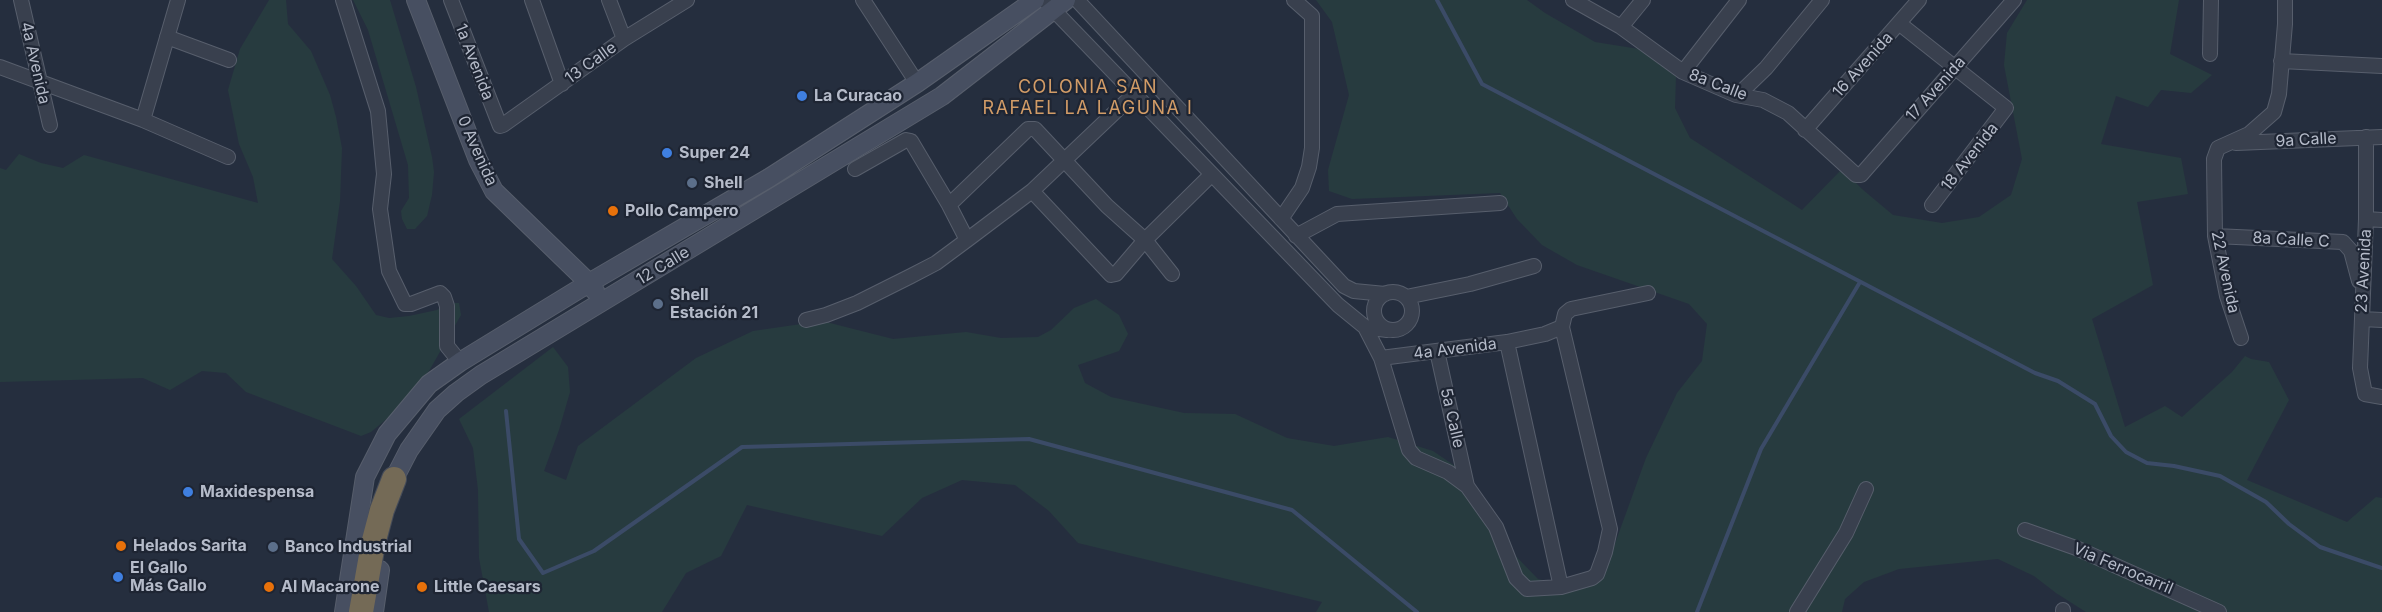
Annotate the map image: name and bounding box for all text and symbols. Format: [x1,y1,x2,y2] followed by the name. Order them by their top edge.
[16,20,54,106] street label: 4a Avenida
[451,21,497,103] street label: 1a Avenida
[1829,28,1897,102] street label: 16 Avenida
[562,38,620,88] street label: 13 Calle
[1902,53,1970,125] street label: 17 Avenida
[1686,65,1750,105] street label: 8a Calle
[983,77,1193,119] district label: COLONIA SAN RAFAEL LA LAGUNA I
[814,86,902,106] place label: La Curacao
[795,89,809,103] marker: La Curacao
[453,113,501,189] street label: 0 Avenida
[1938,119,2002,195] street label: 18 Avenida
[2275,129,2337,151] street label: 9a Calle
[679,143,750,163] place label: Super 24
[660,146,674,160] marker: Super 24
[704,173,743,193] place label: Shell
[685,176,699,190] marker: Shell
[625,201,739,221] place label: Pollo Campero
[606,204,620,218] marker: Pollo Campero
[2252,228,2330,252] street label: 8a Calle C
[2352,228,2376,314] street label: 23 Avenida
[2207,229,2243,315] street label: 22 Avenida
[633,243,693,289] street label: 12 Calle
[670,285,758,323] place label: Shell Estación 21
[651,297,665,311] marker: Shell Estación 21
[1412,334,1498,364] street label: 4a Avenida
[1436,386,1468,450] street label: 5a Calle
[200,482,314,502] place label: Maxidespensa
[181,485,195,499] marker: Maxidespensa
[133,536,247,556] place label: Helados Sarita
[285,537,412,557] place label: Banco Industrial
[114,539,128,553] marker: Helados Sarita
[2070,539,2176,599] street label: Via Ferrocarril
[266,540,280,554] marker: Banco Industrial
[130,558,207,596] place label: El Gallo Más Gallo
[111,570,125,584] marker: El Gallo Más Gallo
[281,577,380,597] place label: Al Macarone
[434,577,541,597] place label: Little Caesars
[262,580,276,594] marker: Al Macarone
[415,580,429,594] marker: Little Caesars

